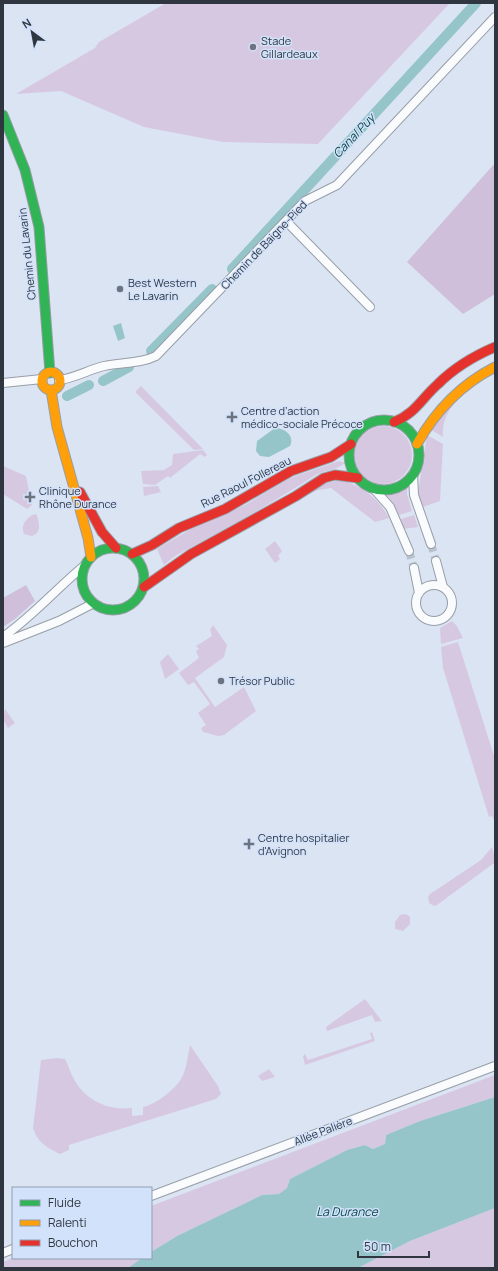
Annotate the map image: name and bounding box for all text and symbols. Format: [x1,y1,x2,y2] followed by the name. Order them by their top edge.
[12,12,52,52] north arrow
[19,15,34,32] text: N
[261,33,318,61] place label: Stade Gillardeaux
[248,42,258,52] marker: Stade Gillardeaux
[329,109,380,162] water label: Canal Puy
[217,197,310,292] street label: Chemin de Baigne-Pied
[14,207,39,301] street label: Chemin du Lavarin
[128,275,197,303] place label: Best Western Le Lavarin
[115,284,125,294] marker: Best Western Le Lavarin
[241,403,363,431] place label: Centre d’action médico-sociale Précoce
[226,411,238,423] marker: Centre d’action médico-sociale Précoce
[198,452,293,511] street label: Rue Raoul Follereau
[39,483,117,511] place label: Clinique Rhône Durance
[24,491,36,503] marker: Clinique Rhône Durance
[229,673,295,688] place label: Trésor Public
[216,676,226,686] marker: Trésor Public
[258,830,349,858] place label: Centre hospitalier d'Avignon
[243,838,255,850] marker: Centre hospitalier d'Avignon
[291,1112,355,1149] street label: Allée Palière
[12,1187,152,1259] legend
[48,1194,81,1211] text: Fluide
[316,1203,379,1220] water label: La Durance
[48,1214,87,1231] text: Ralenti
[358,1233,429,1259] scale bar
[48,1234,98,1251] text: Bouchon
[364,1238,391,1255] text: 50 m

